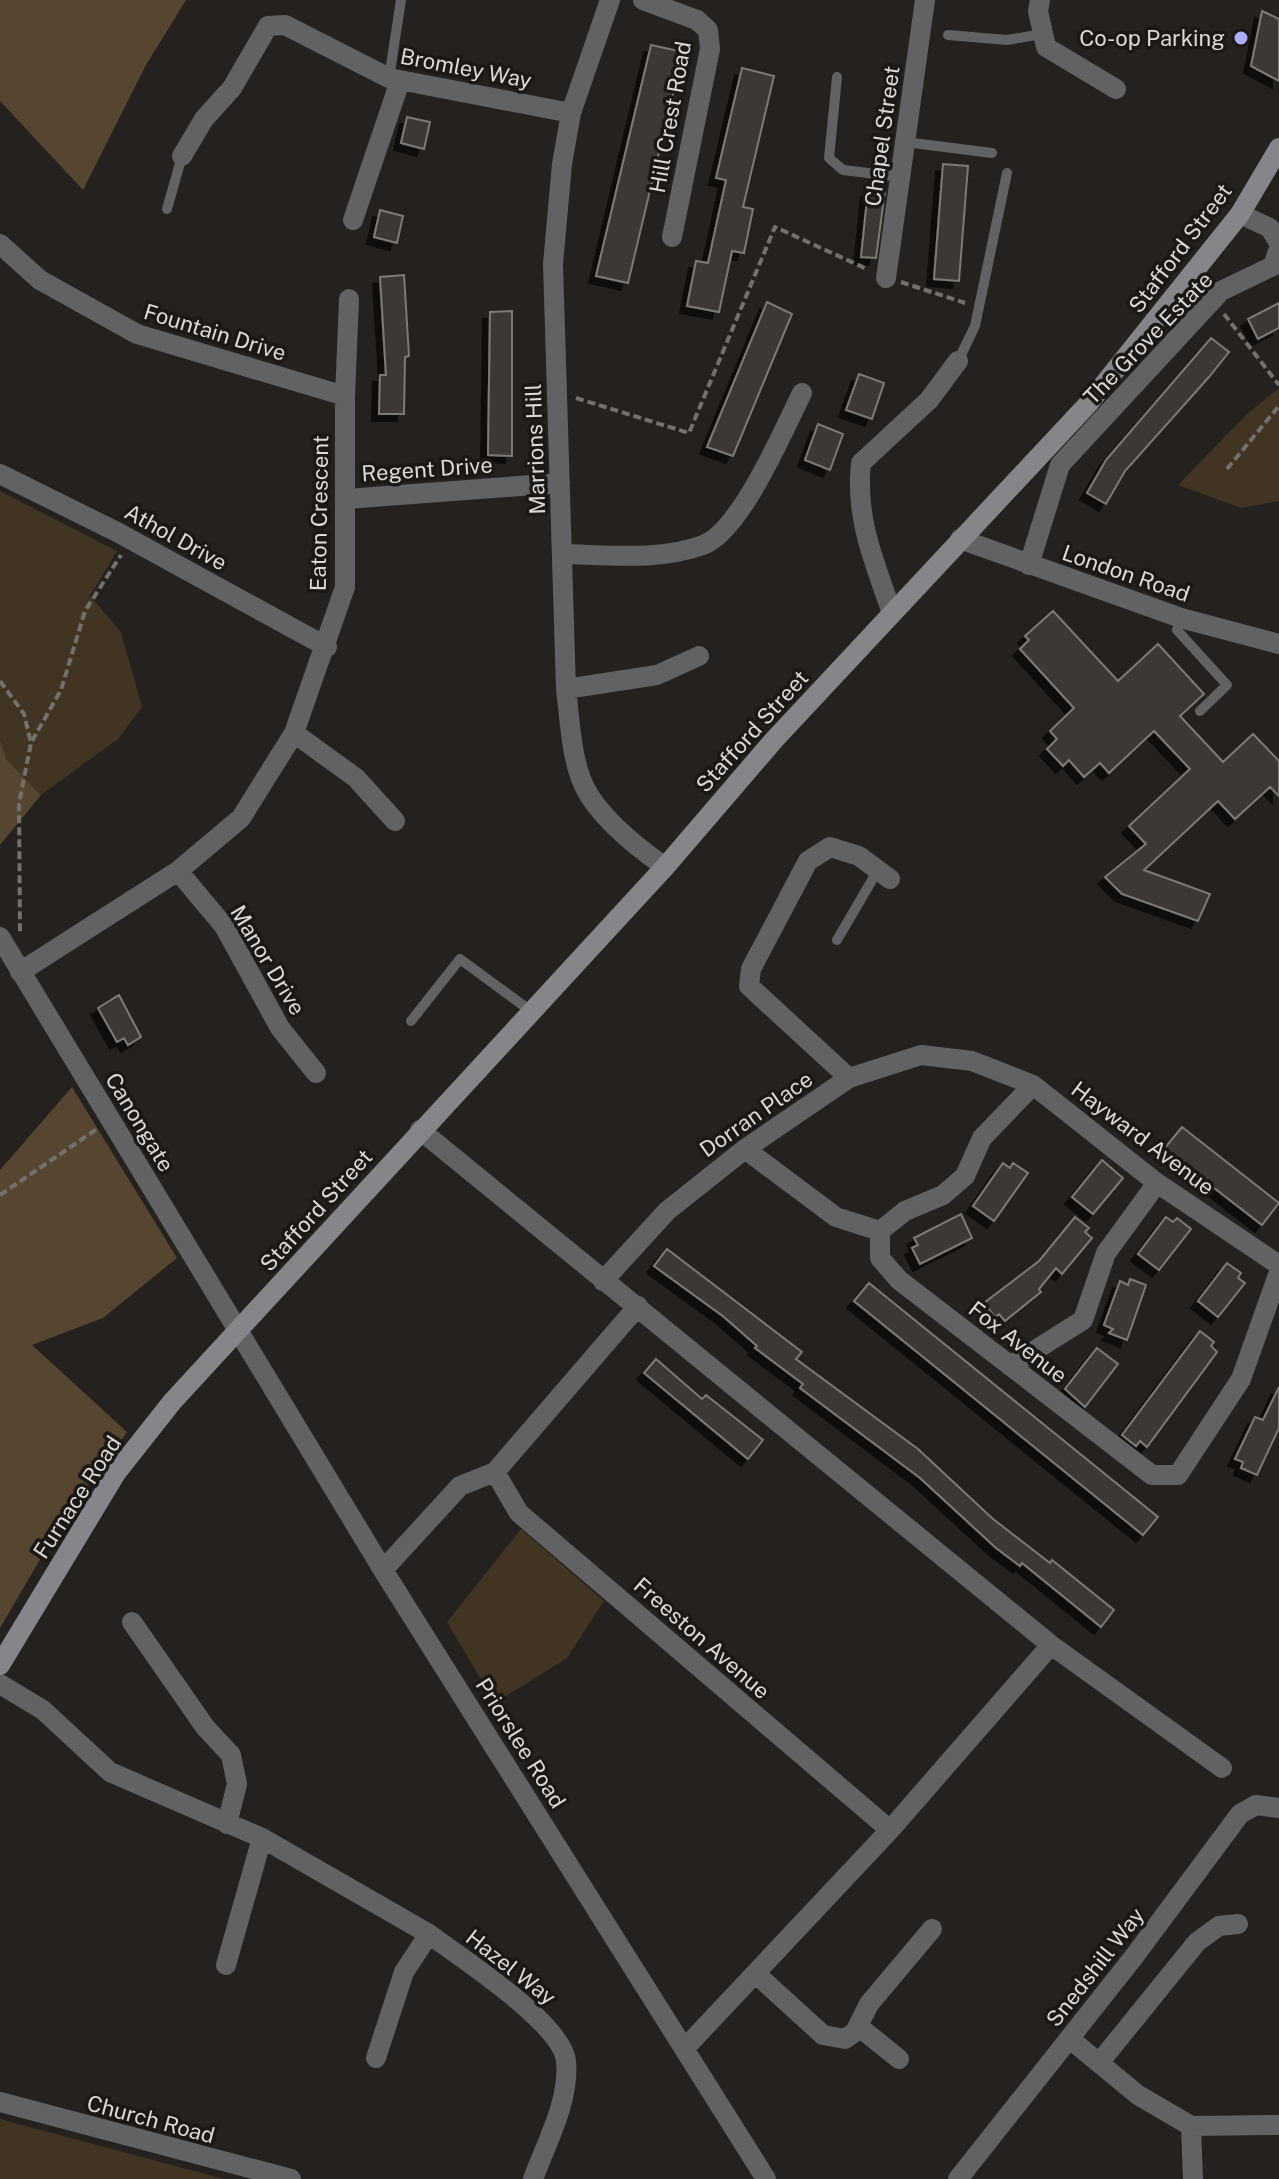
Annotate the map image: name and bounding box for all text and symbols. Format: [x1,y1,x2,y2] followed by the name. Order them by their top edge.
[1079,25,1225,51] place label: Co-op Parking
[1232,29,1250,47] marker: Co-op Parking
[644,39,696,195] street label: Hill Crest Road
[398,43,534,94] street label: Bromley Way
[859,64,905,208] street label: Chapel Street
[1123,178,1237,318] street label: Stafford Street
[1078,266,1218,410] street label: The Grove Estate
[141,298,289,366] street label: Fountain Drive
[520,383,550,515] street label: Marrions Hill
[305,435,333,591] street label: Eaton Crescent
[361,451,493,487] street label: Regent Drive
[120,498,232,576] street label: Athol Drive
[1059,539,1193,607] street label: London Road
[691,665,813,797] street label: Stafford Street
[225,900,311,1020] street label: Manor Drive
[695,1066,817,1162] street label: Dorran Place
[100,1068,180,1176] street label: Canongate
[1066,1076,1220,1200] street label: Hayward Avenue
[255,1144,377,1276] street label: Stafford Street
[964,1296,1072,1388] street label: Fox Avenue
[28,1431,126,1563] street label: Furnace Road
[629,1572,775,1704] street label: Freeston Avenue
[471,1673,571,1813] street label: Priorslee Road
[1040,1902,1150,2032] street label: Snedshill Way
[461,1924,561,2010] street label: Hazel Way
[84,2089,218,2149] street label: Church Road

